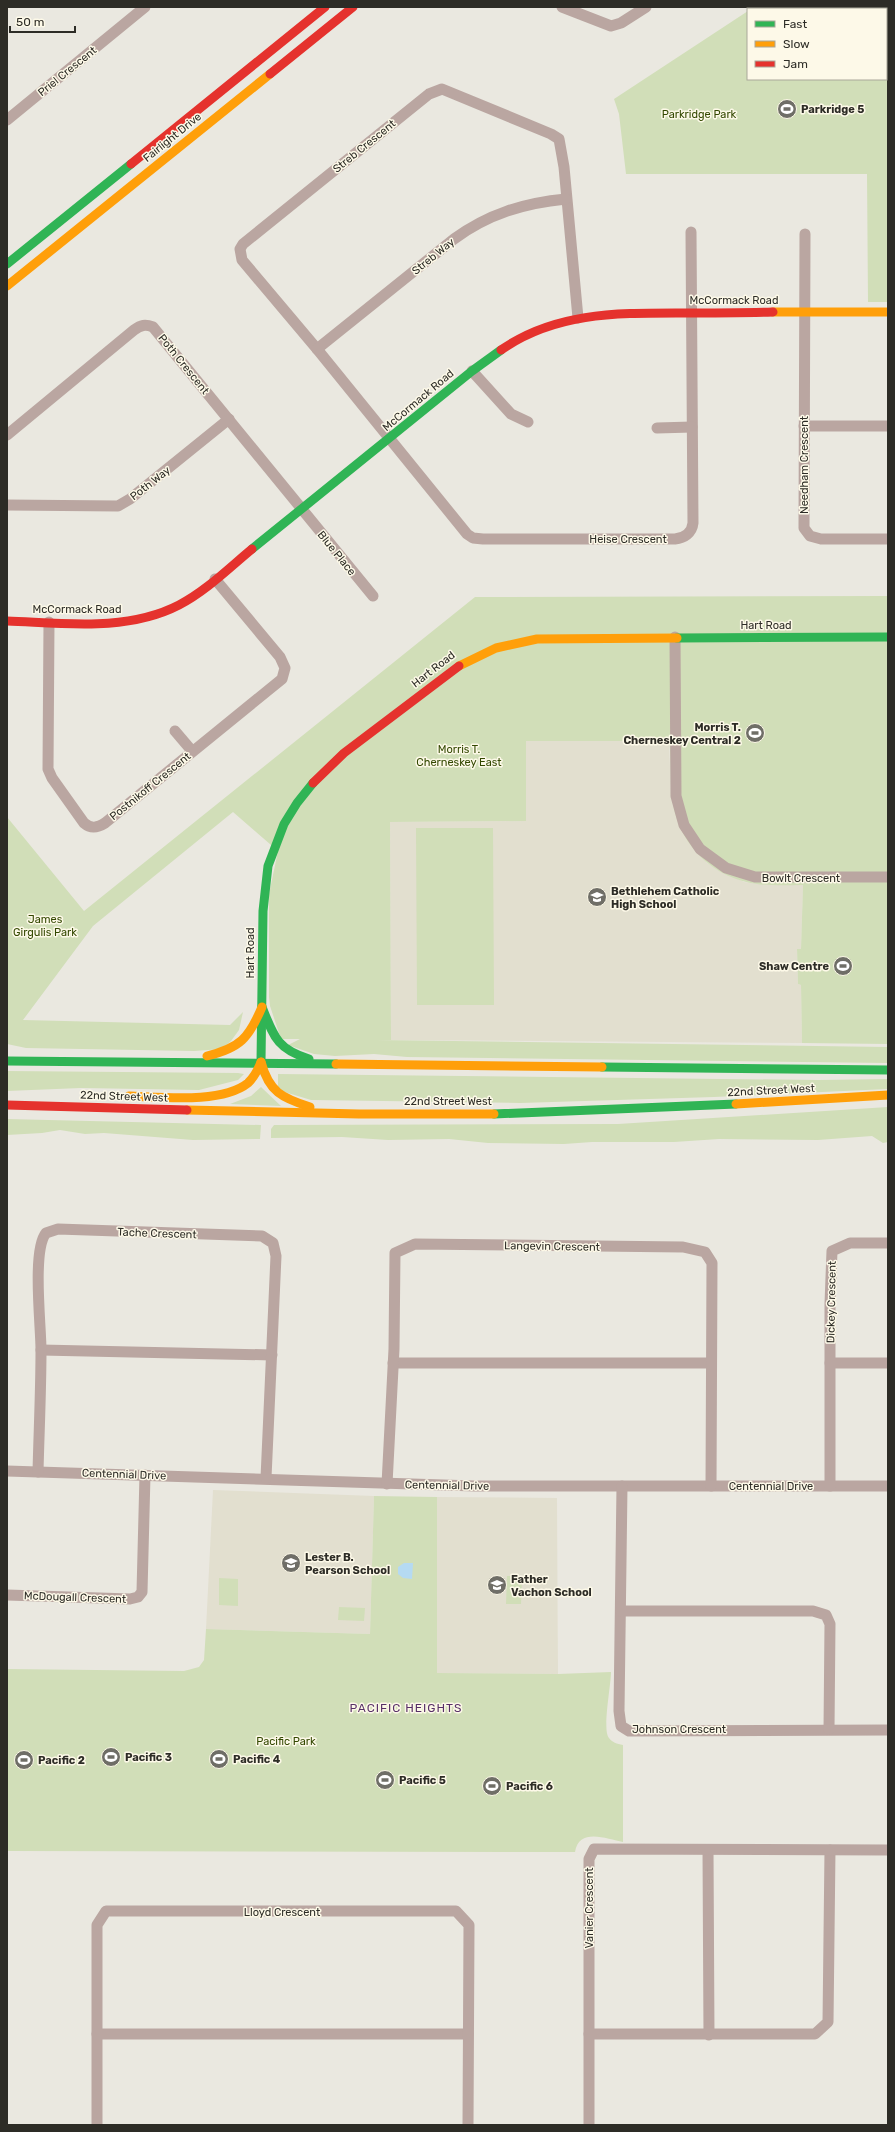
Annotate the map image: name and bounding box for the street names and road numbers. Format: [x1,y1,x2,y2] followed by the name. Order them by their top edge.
[35,43,100,99] street label: Priel Crescent
[141,110,204,165] street label: Fairlight Drive
[330,117,399,176] street label: Streb Crescent
[409,235,457,277] street label: Streb Way
[690,294,778,307] street label: McCormack Road
[156,332,212,397] street label: Poth Crescent
[380,367,457,434] street label: McCormack Road
[798,415,811,514] street label: Needham Crescent
[128,464,173,503] street label: Poth Way
[315,528,359,578] street label: Blue Place
[589,533,667,546] street label: Heise Crescent
[33,603,121,616] street label: McCormack Road
[740,619,792,632] street label: Hart Road
[409,649,457,690] street label: Hart Road
[107,749,194,823] street label: Postnikoff Crescent
[762,872,841,885] street label: Bowlt Crescent
[244,927,257,979] street label: Hart Road
[727,1082,816,1099] street label: 22nd Street West
[80,1088,169,1105] street label: 22nd Street West
[404,1095,493,1108] street label: 22nd Street West
[117,1226,198,1241] street label: Tache Crescent
[504,1239,601,1254] street label: Langevin Crescent
[824,1260,839,1343] street label: Dickey Crescent
[82,1467,166,1482] street label: Centennial Drive
[405,1478,489,1493] street label: Centennial Drive
[729,1480,813,1493] street label: Centennial Drive
[24,1589,127,1606] street label: McDougall Crescent
[632,1723,727,1736] street label: Johnson Crescent
[583,1867,596,1949] street label: Vanier Crescent
[244,1906,321,1919] street label: Lloyd Crescent

